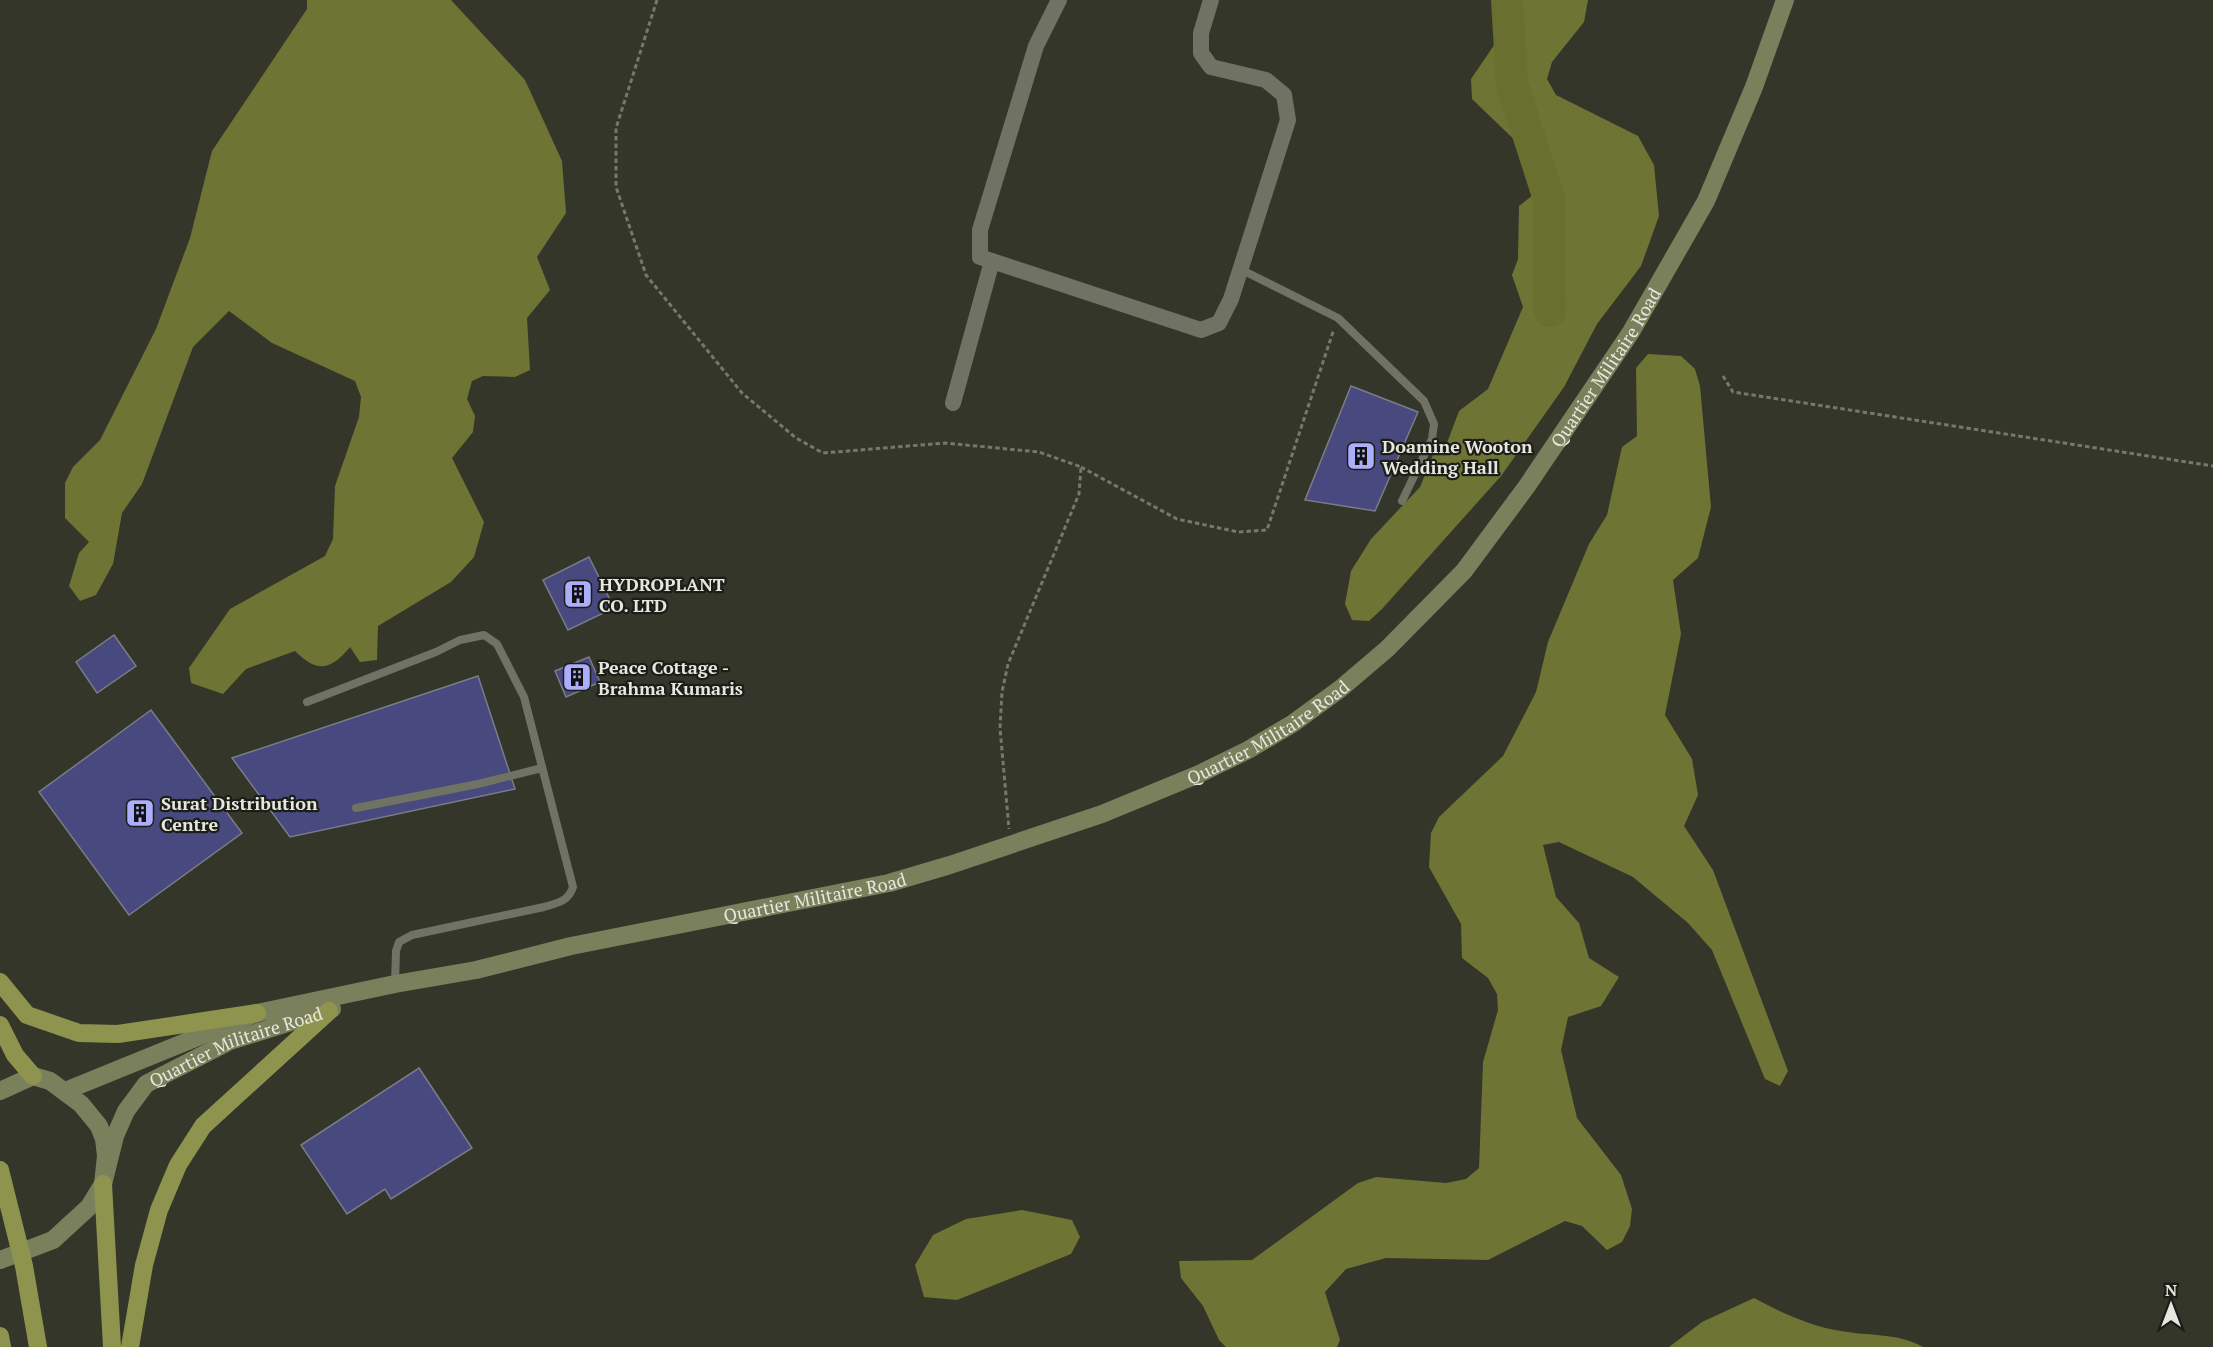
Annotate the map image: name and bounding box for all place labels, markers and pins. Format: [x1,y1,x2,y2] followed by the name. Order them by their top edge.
[1382,434,1533,479] place label: Doamine Wooton Wedding Hall
[1345,440,1377,472] building icon: Doamine Wooton Wedding Hall
[599,572,725,617] place label: HYDROPLANT CO. LTD
[562,578,594,610] building icon: HYDROPLANT CO. LTD
[598,655,743,700] place label: Peace Cottage - Brahma Kumaris
[561,661,593,693] building icon: Peace Cottage - Brahma Kumaris
[161,791,318,836] place label: Surat Distribution Centre
[124,797,156,829] building icon: Surat Distribution Centre

